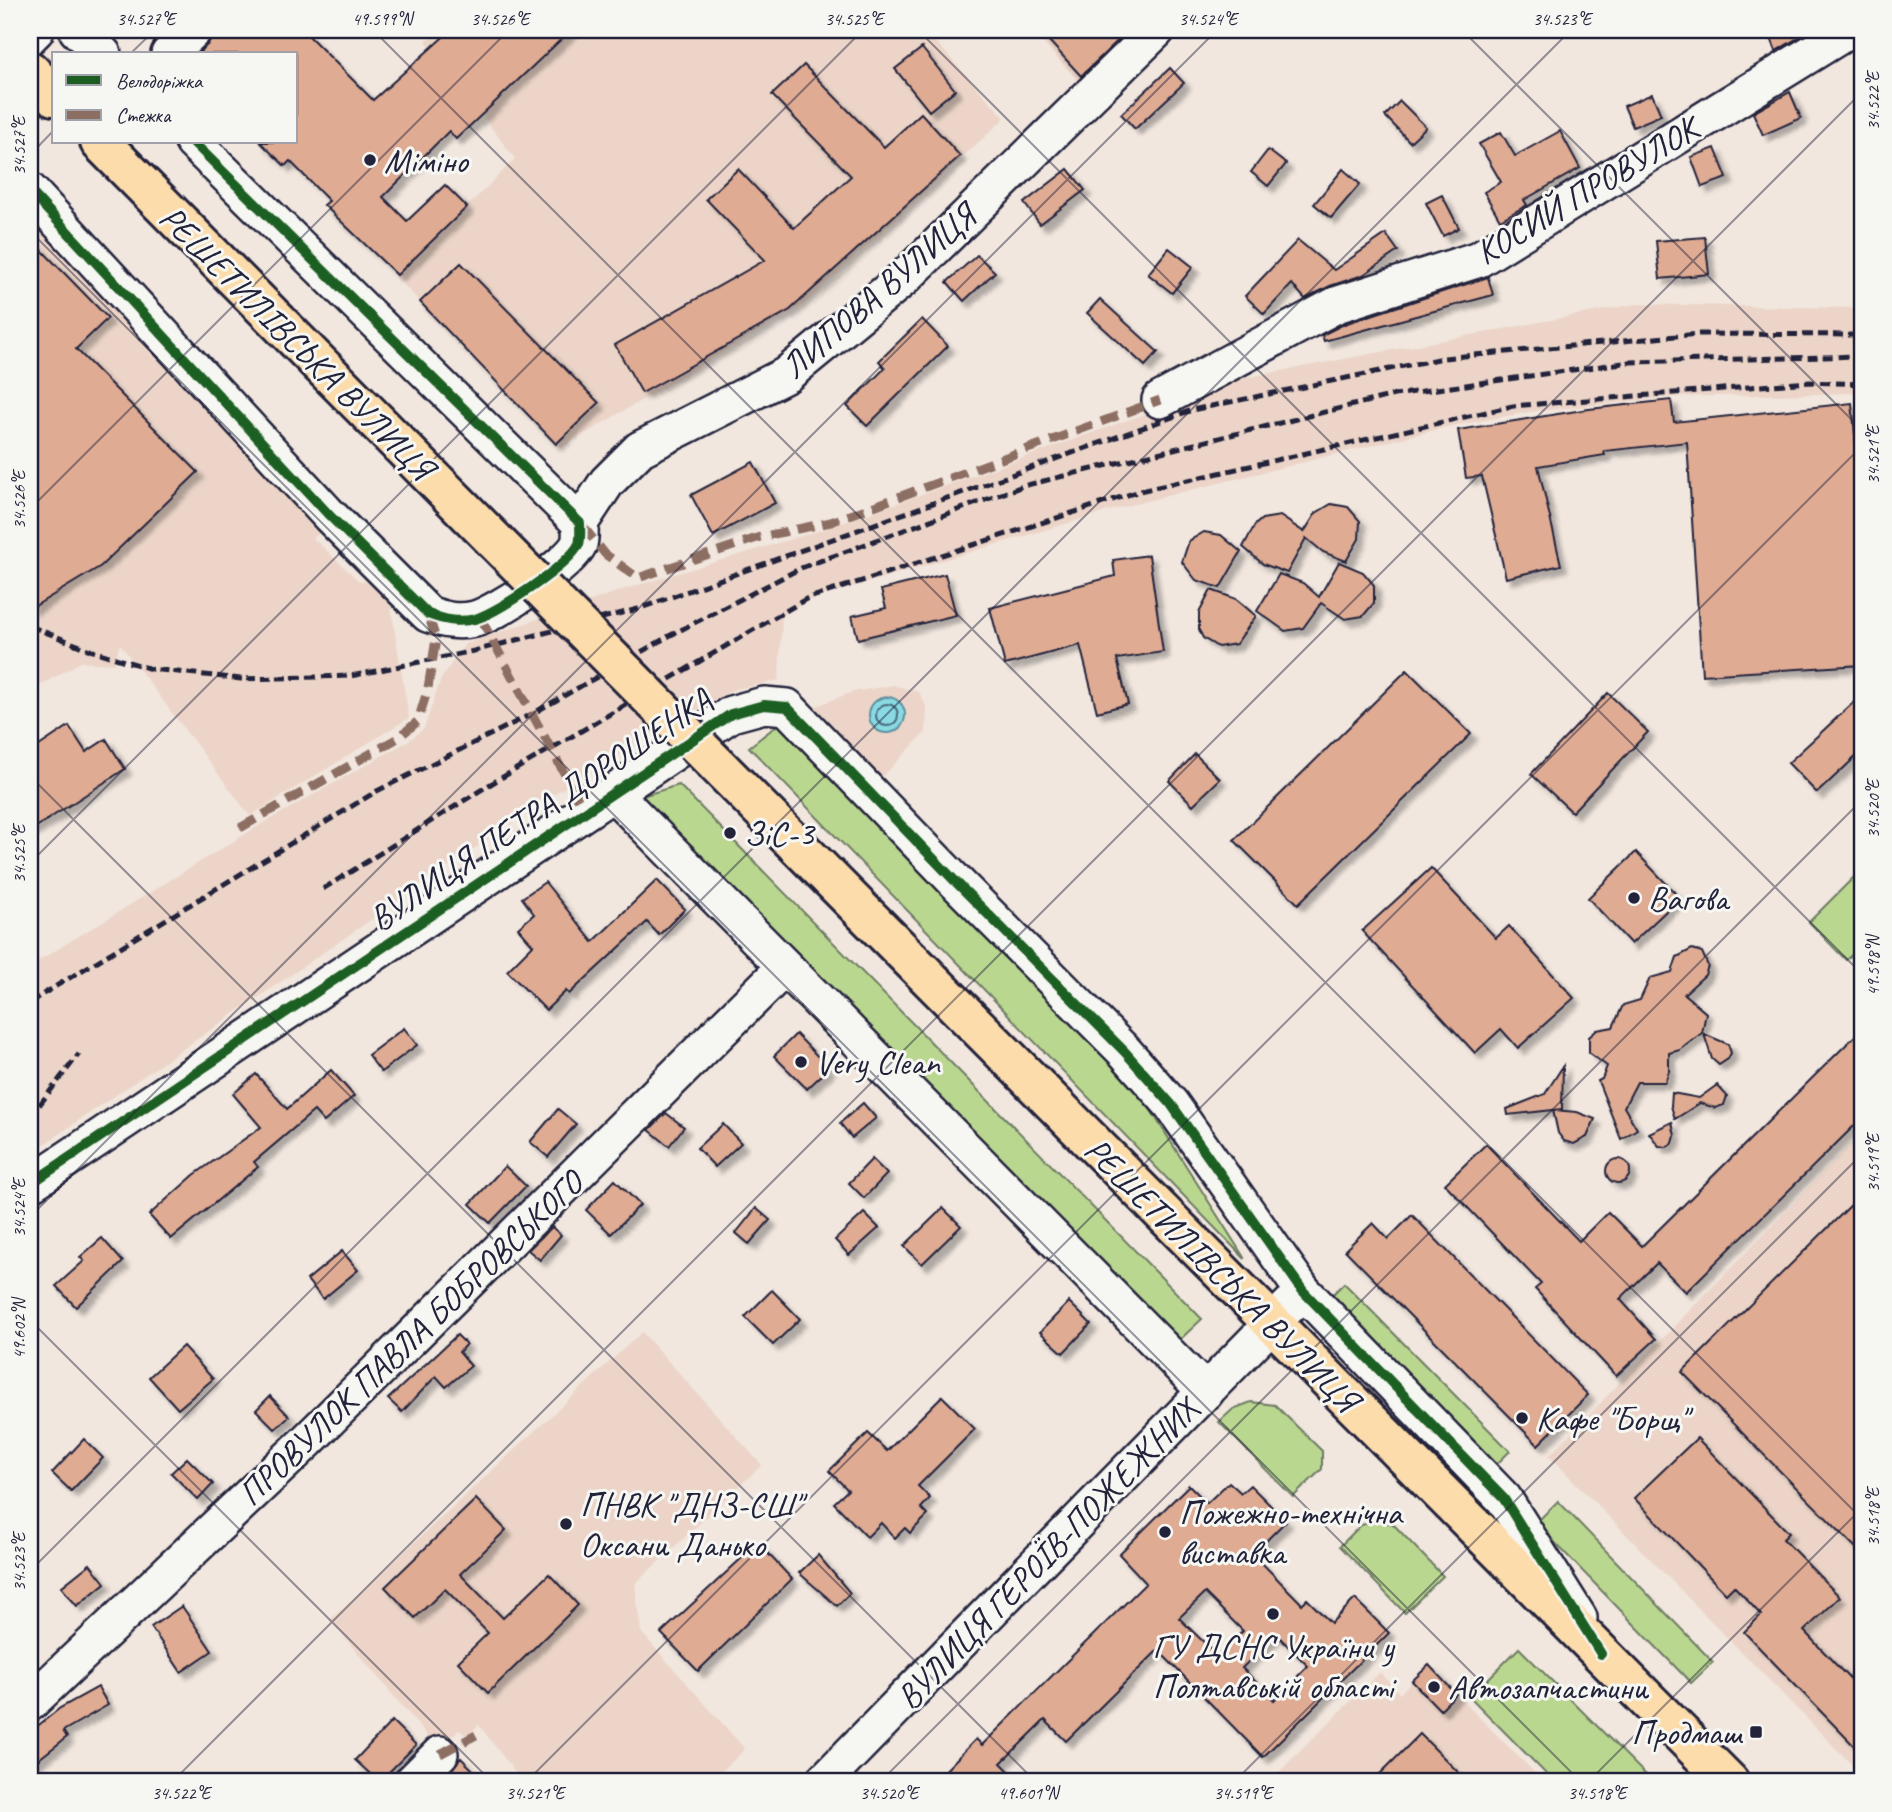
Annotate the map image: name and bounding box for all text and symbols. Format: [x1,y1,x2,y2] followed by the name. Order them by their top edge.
[117,8,178,30] text: 34.527°E
[352,8,415,30] text: 49.599°N
[471,8,532,30] text: 34.526°E
[825,8,886,30] text: 34.525°E
[1179,8,1240,30] text: 34.524°E
[1533,8,1594,30] text: 34.523°E
[52,52,298,144] legend
[116,68,204,94] text: Велодоріжка
[1862,69,1884,130] text: 34.522°E
[116,102,172,128] text: Стежка
[1467,104,1710,274] street label: КОСИЙ ПРОВУЛОК
[8,114,30,175] text: 34.527°E
[384,138,469,183] place label: Міміно
[362,152,378,168] marker: Міміно
[772,191,989,388] street label: ЛИПОВА ВУЛИЦЯ
[150,196,447,493] street label: РЕШЕТИЛІВСЬКА ВУЛИЦЯ
[1862,423,1884,484] text: 34.521°E
[8,468,30,529] text: 34.526°E
[360,677,722,941] street label: ВУЛИЦЯ ПЕТРА ДОРОШЕНКА
[1862,777,1884,838] text: 34.520°E
[744,811,816,856] place label: ЗіС-3
[8,822,30,883] text: 34.525°E
[722,825,738,841] marker: ЗіС-3
[1648,876,1730,921] place label: Вагова
[1626,890,1642,906] marker: Вагова
[1862,933,1884,996] text: 49.598°N
[815,1040,941,1085] place label: Very Clean
[793,1054,809,1070] marker: Very Clean
[1075,1128,1372,1425] street label: РЕШЕТИЛІВСЬКА ВУЛИЦЯ
[1862,1131,1884,1192] text: 34.519°E
[228,1159,595,1515] street label: ПРОВУЛОК ПАВЛА БОБРОВСЬКОГО
[8,1176,30,1237] text: 34.524°E
[8,1296,30,1359] text: 49.602°N
[886,1386,1210,1719] street label: ВУЛИЦЯ ГЕРОЇВ-ПОЖЕЖНИХ
[1536,1396,1694,1441] place label: Кафе "Борщ"
[1514,1410,1530,1426] marker: Кафе "Борщ"
[580,1482,808,1567] place label: ПНВК "ДНЗ-СШ" Оксани Данько
[1862,1485,1884,1546] text: 34.518°E
[1179,1490,1405,1575] place label: Пожежно-технічна виставка
[558,1516,574,1532] marker: ПНВК "ДНЗ-СШ" Оксани Данько
[1157,1524,1173,1540] marker: Пожежно-технічна виставка
[8,1530,30,1591] text: 34.523°E
[1265,1606,1281,1622] marker: ГУ ДСНС України у Полтавській області
[1153,1624,1398,1709] place label: ГУ ДСНС України у Полтавській області
[1448,1665,1650,1710] place label: Автозапчастини
[1426,1679,1442,1695] marker: Автозапчастини
[1631,1710,1743,1755] place label: Продмаш
[1748,1724,1764,1740] marker: Продмаш
[152,1782,213,1804] text: 34.522°E
[506,1782,567,1804] text: 34.521°E
[860,1782,921,1804] text: 34.520°E
[998,1782,1061,1804] text: 49.601°N
[1214,1782,1275,1804] text: 34.519°E
[1568,1782,1629,1804] text: 34.518°E

